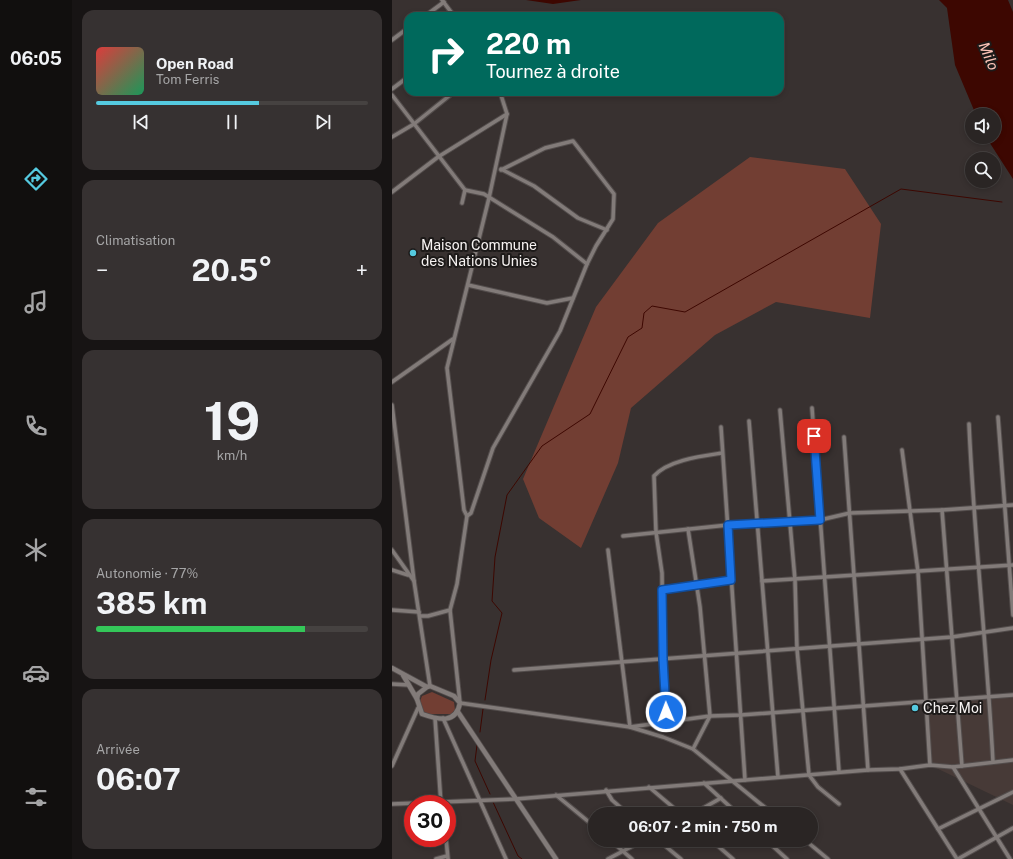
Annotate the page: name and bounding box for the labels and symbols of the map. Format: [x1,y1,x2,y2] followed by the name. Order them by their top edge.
[976,39,1002,73] water label: Milo
[421,237,537,269] place label: Maison Commune des Nations Unies
[408,248,418,258] marker: Maison Commune des Nations Unies
[797,419,831,453] pin
[645,691,687,733] position arrow
[923,700,982,716] place label: Chez Moi
[910,703,920,713] marker: Chez Moi
[404,795,456,847] speed limit sign: 30

